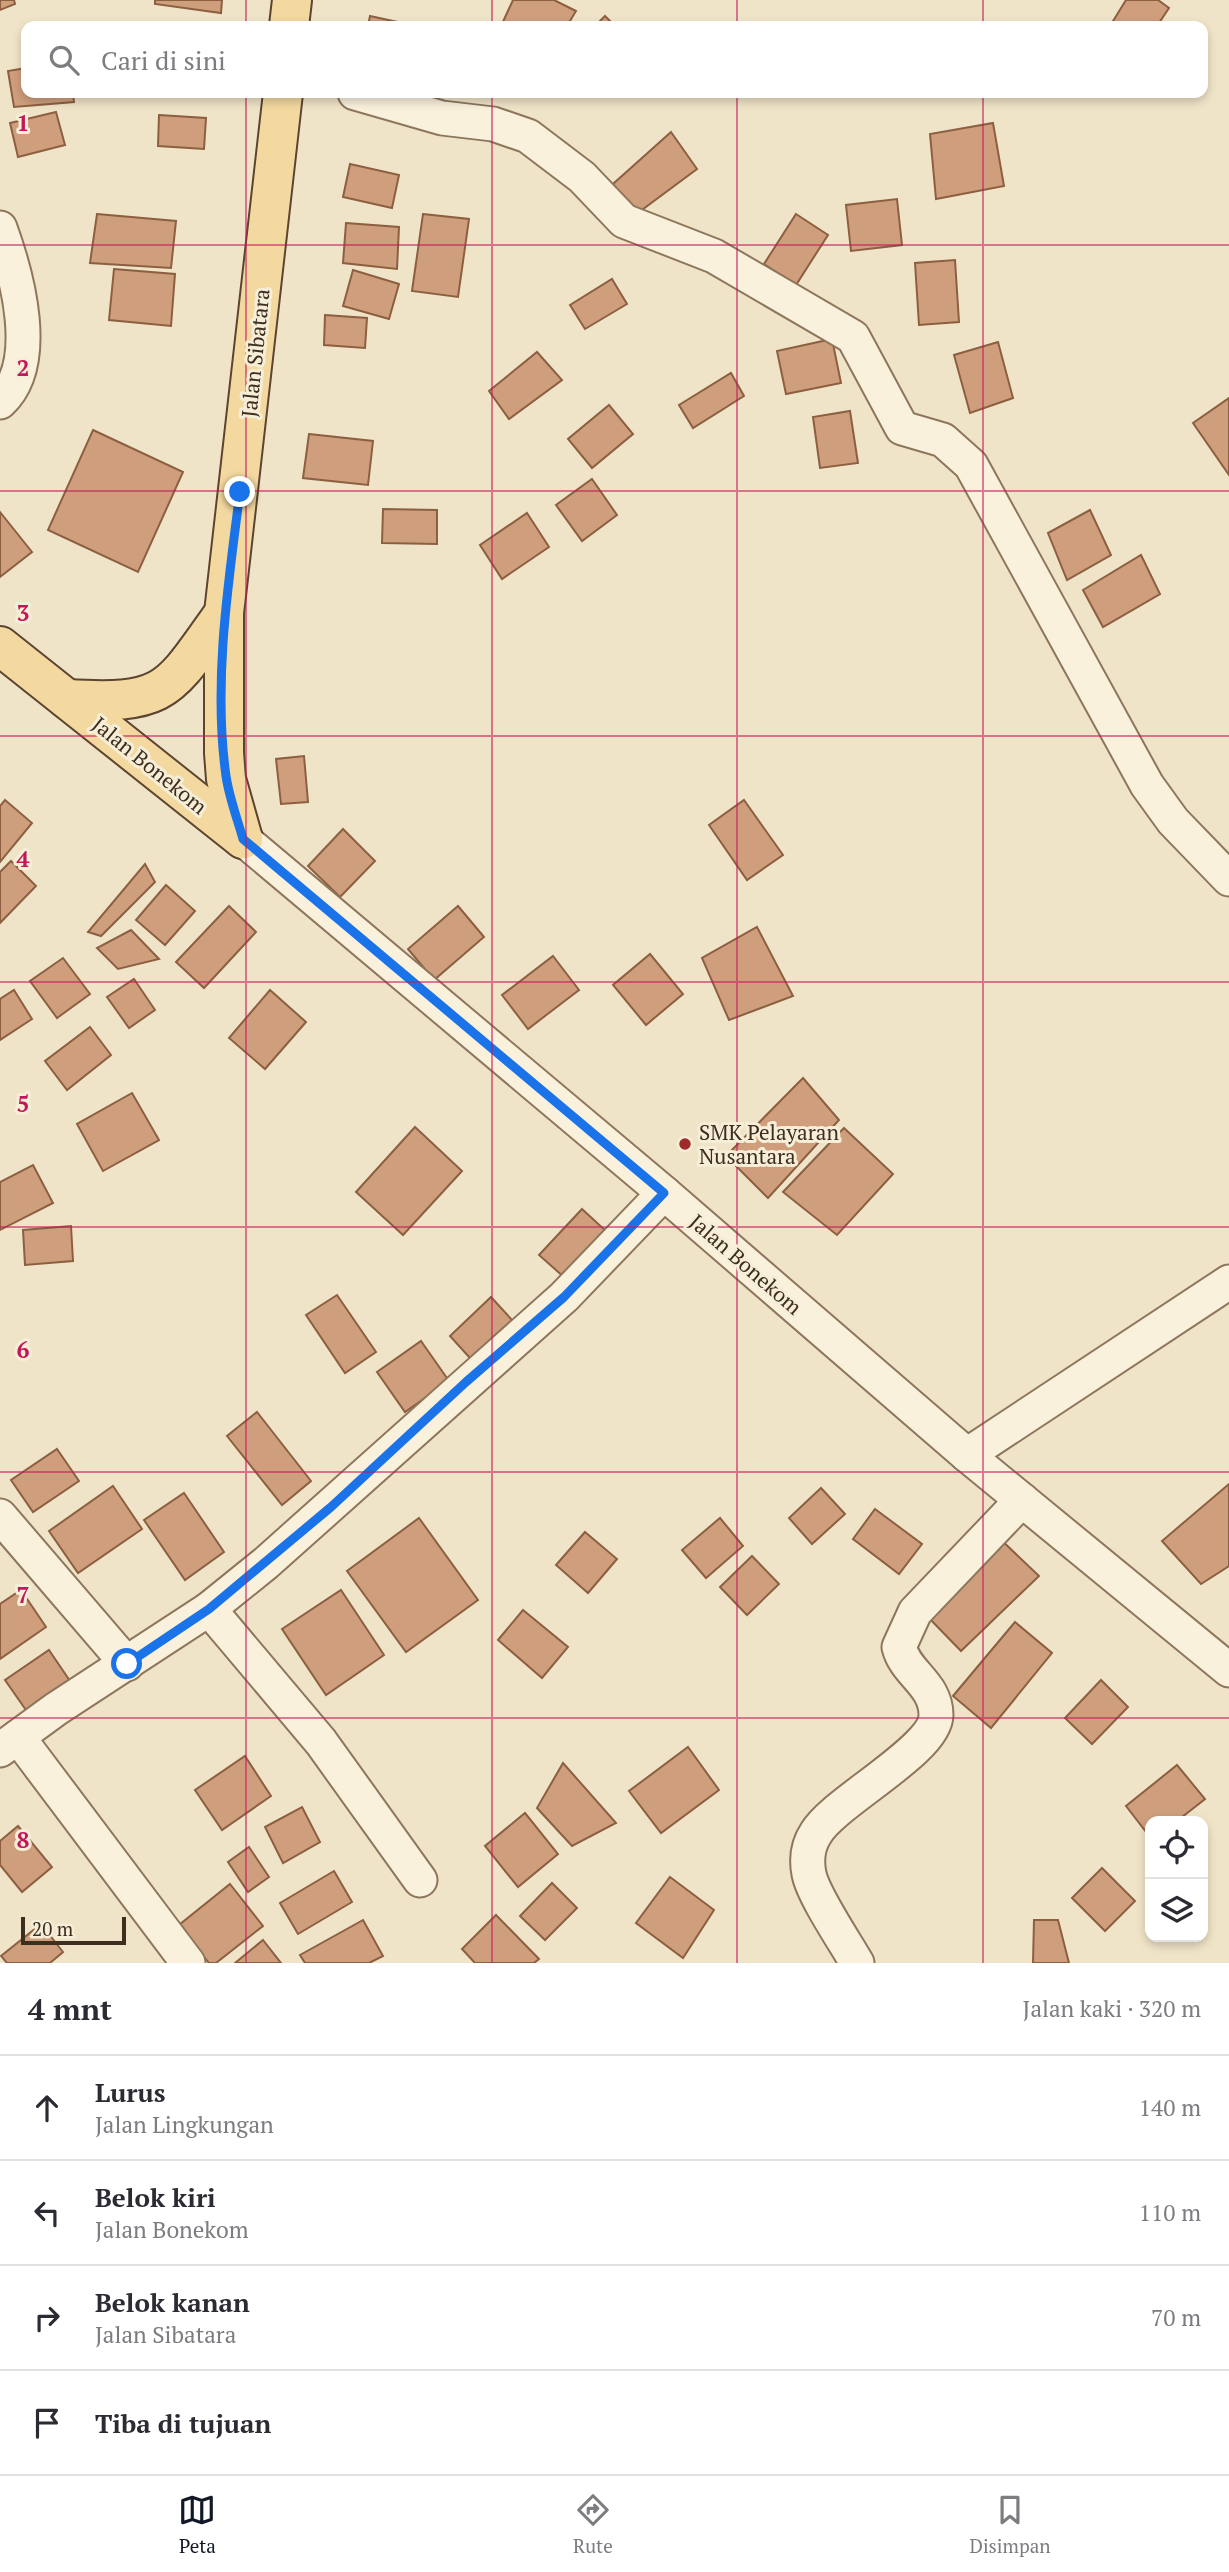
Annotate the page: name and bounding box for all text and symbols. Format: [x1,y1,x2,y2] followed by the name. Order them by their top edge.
[21,21,1208,98] search box
[45,41,83,79] icon: search
[101,43,226,77] text: Cari di sini
[17,107,30,138] text: 1
[234,287,276,419] street label: Jalan Sibatara
[17,352,30,383] text: 2
[224,476,255,507] route end
[17,597,30,628] text: 3
[87,710,213,820] street label: Jalan Bonekom
[17,843,30,874] text: 4
[17,1088,30,1119] text: 5
[699,1118,839,1170] place label: SMK Pelayaran Nusantara
[677,1136,693,1152] marker: SMK Pelayaran Nusantara
[684,1207,808,1321] street label: Jalan Bonekom
[17,1334,30,1365] text: 6
[17,1579,30,1610] text: 7
[111,1648,142,1679] route start
[1145,1816,1208,1942] map controls
[1145,1816,1208,1879] button: locate
[17,1824,30,1855] text: 8
[1145,1879,1208,1942] button: layers
[21,1914,126,1946] scale bar
[32,1916,73,1941] text: 20 m
[28,1989,112,2029] text: 4 mnt
[1023,1993,1201,2024] text: Jalan kaki · 320 m
[95,2075,165,2109] text: Lurus
[28,2089,66,2127] icon: ahead
[1139,2092,1201,2123] text: 140 m
[95,2109,274,2140] text: Jalan Lingkungan
[95,2180,216,2214] text: Belok kiri
[28,2194,66,2232] icon: left
[1139,2197,1201,2228] text: 110 m
[95,2214,249,2245] text: Jalan Bonekom
[95,2285,250,2319] text: Belok kanan
[28,2299,66,2337] icon: right
[1151,2302,1201,2333] text: 70 m
[95,2319,236,2350] text: Jalan Sibatara
[28,2404,66,2442] icon: arrive
[95,2406,271,2440] text: Tiba di tujuan
[178,2491,216,2558] tab: Peta
[573,2491,613,2558] tab: Rute
[969,2491,1051,2558] tab: Disimpan

